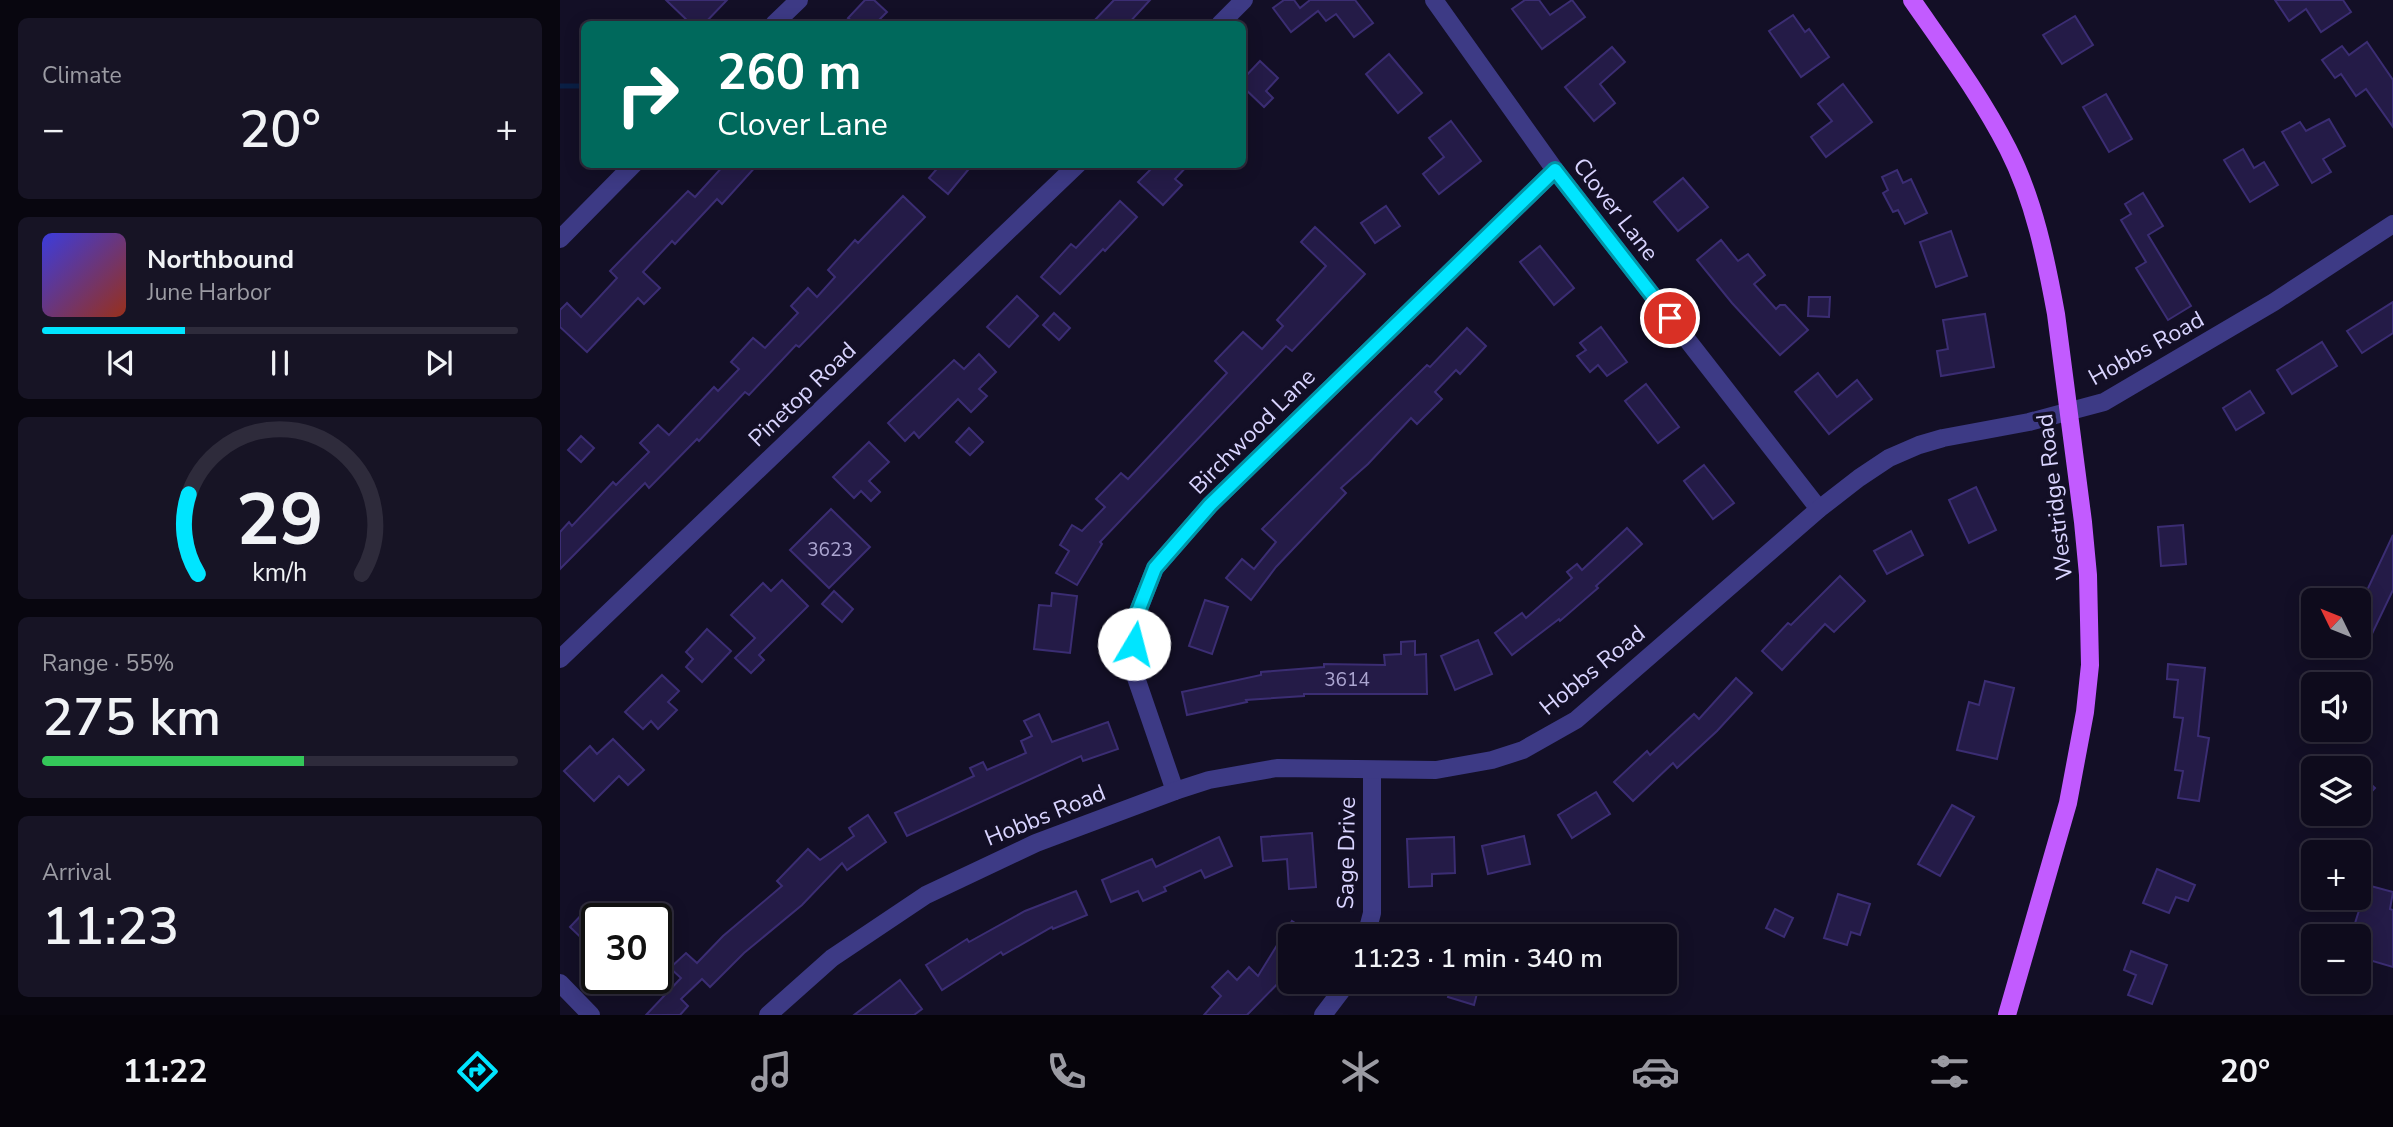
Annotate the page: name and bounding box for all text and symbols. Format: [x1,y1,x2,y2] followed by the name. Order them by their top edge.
[717,39,861,106] text: 260 m
[602,49,693,140] icon: right
[42,60,122,91] text: Climate
[239,94,321,165] text: 20°
[717,103,888,146] text: Clover Lane
[42,104,65,155] text: −
[495,104,518,155] text: +
[1566,151,1666,267] street label: Clover Lane
[147,242,294,277] text: Northbound
[147,277,271,308] text: June Harbor
[1640,288,1700,348] pin
[1651,299,1689,337] icon: arrive
[2083,304,2210,393] street label: Hobbs Road
[742,335,863,454] street label: Pinetop Road
[102,344,140,382] icon: previous
[261,344,299,382] icon: pause
[420,344,458,382] icon: next
[1182,361,1322,501] street label: Birchwood Lane
[2029,412,2080,582] street label: Westridge Road
[236,470,324,570] text: 29
[807,537,853,563] house number: 3623
[252,555,308,589] text: km/h
[2301,588,2371,658] north arrow
[2301,588,2371,994] map controls
[1097,607,1171,681] position arrow
[1533,618,1652,723] street label: Hobbs Road
[42,648,174,679] text: Range · 55%
[1324,667,1370,693] house number: 3614
[2301,672,2371,742] button: sound
[42,682,221,753] text: 275 km
[2301,756,2371,826] button: layers
[980,777,1110,854] street label: Hobbs Road
[1330,796,1363,910] street label: Sage Drive
[2301,840,2371,910] button: +
[42,857,111,888] text: Arrival
[42,891,179,962] text: 11:23
[581,903,672,994] speed limit sign: 30
[2301,924,2371,994] button: −
[1352,941,1603,976] text: 11:23 · 1 min · 340 m
[453,1047,502,1096] icon: directions
[747,1047,796,1096] icon: music
[1042,1047,1091,1096] icon: phone
[1336,1047,1385,1096] icon: climate
[1631,1047,1680,1096] icon: car
[1925,1047,1974,1096] icon: filters
[123,1050,207,1093] text: 11:22
[2220,1050,2270,1093] text: 20°

